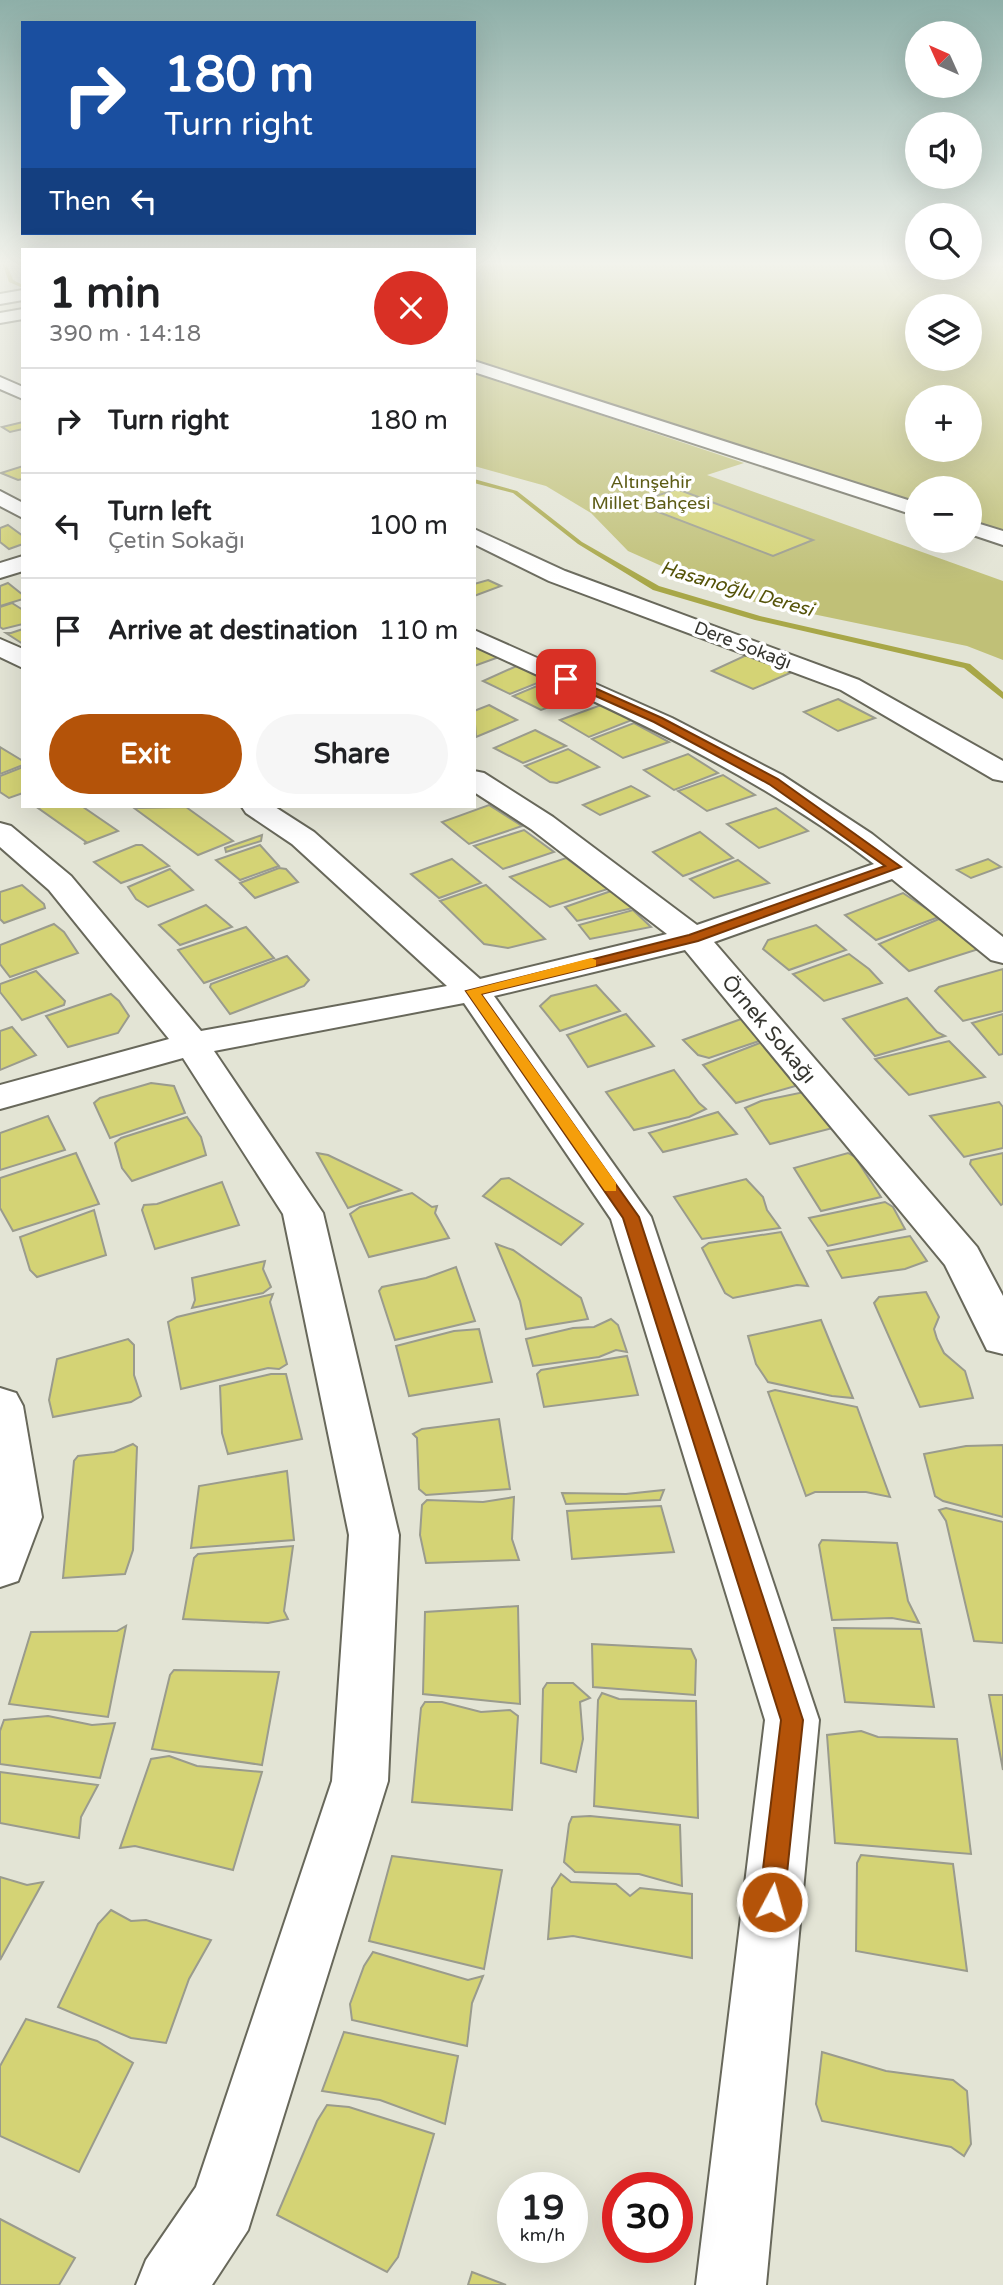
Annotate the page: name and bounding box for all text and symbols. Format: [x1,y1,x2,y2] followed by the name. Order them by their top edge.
[905,21,982,98] north arrow
[905,21,982,553] map controls
[164,46,314,105] text: 180 m
[49,49,140,140] icon: right
[164,106,313,144] text: Turn right
[905,112,982,189] button: sound
[125,182,163,220] icon: left
[49,186,111,217] text: Then
[905,203,982,280] button: search
[49,268,161,319] text: 1 min
[374,271,448,345] button: close
[905,294,982,371] button: layers
[49,320,201,348] text: 390 m · 14:18
[905,385,982,462] button: +
[49,402,87,440] icon: right
[108,405,229,436] text: Turn right
[368,405,448,436] text: 180 m
[592,471,710,514] park label: Altınşehir Millet Bahçesi
[905,476,982,553] button: −
[108,496,211,527] text: Turn left
[49,507,87,545] icon: left
[368,510,448,541] text: 100 m
[108,527,245,555] text: Çetin Sokağı
[658,557,818,622] water label: Hasanoğlu Deresi
[49,612,87,650] icon: arrive
[108,615,358,646] text: Arrive at destination
[379,615,458,646] text: 110 m
[691,616,795,674] street label: Dere Sokağı
[536,649,596,709] pin
[547,660,585,698] icon: arrive
[49,714,242,794] button: Exit
[256,714,448,794] button: Share
[716,970,821,1089] street label: Örnek Sokağı
[735,1865,809,1939] position arrow
[602,2172,693,2263] speed limit sign: 30
[521,2187,564,2229] text: 19
[520,2224,565,2246] text: km/h

